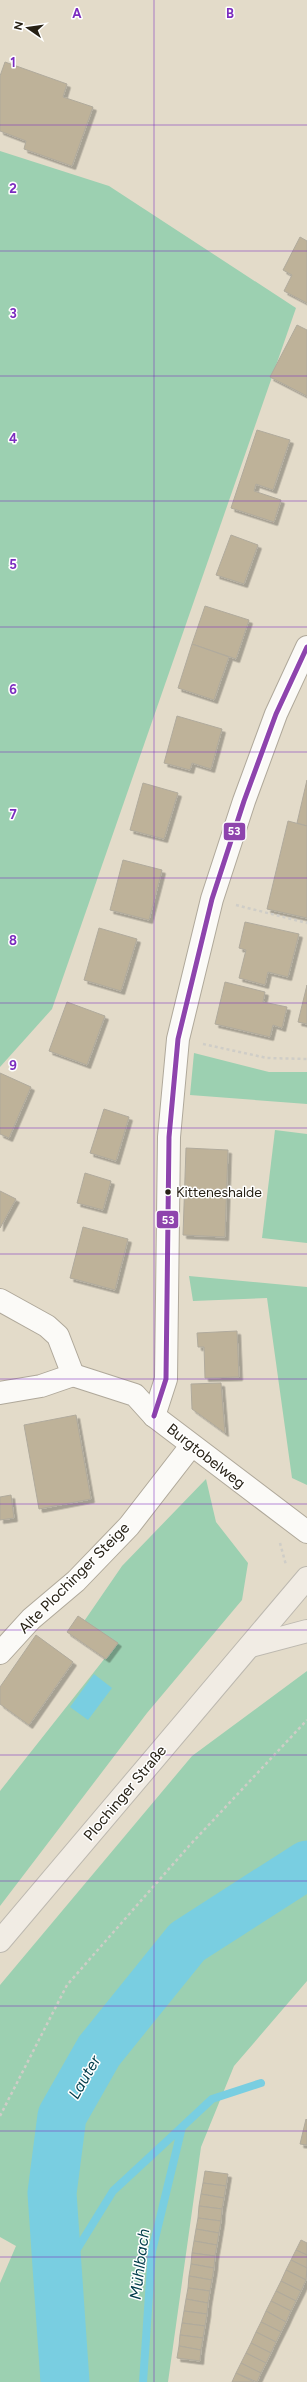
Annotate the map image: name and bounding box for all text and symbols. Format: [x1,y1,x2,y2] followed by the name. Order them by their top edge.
[72,6,82,21] text: A
[226,6,234,21] text: B
[8,8,48,48] north arrow
[11,20,26,31] text: N
[10,55,16,70] text: 1
[9,181,17,196] text: 2
[9,306,17,321] text: 3
[9,431,17,446] text: 4
[9,557,17,572] text: 5
[9,682,17,697] text: 6
[9,807,17,822] text: 7
[223,822,246,841] line badge: 53
[228,825,240,838] text: 53
[9,933,17,948] text: 8
[9,1058,17,1073] text: 9
[176,1184,262,1201] place label: Kitteneshalde
[163,1187,173,1197] marker: Kitteneshalde
[156,1210,179,1229] line badge: 53
[162,1214,174,1227] text: 53
[163,1420,249,1492] street label: Burgtobelweg
[15,1519,133,1637] street label: Alte Plochinger Steige
[80,1742,170,1844] street label: Plochinger Straße
[64,2052,105,2102] water label: Lauter
[126,2227,153,2301] water label: Mühlbach

